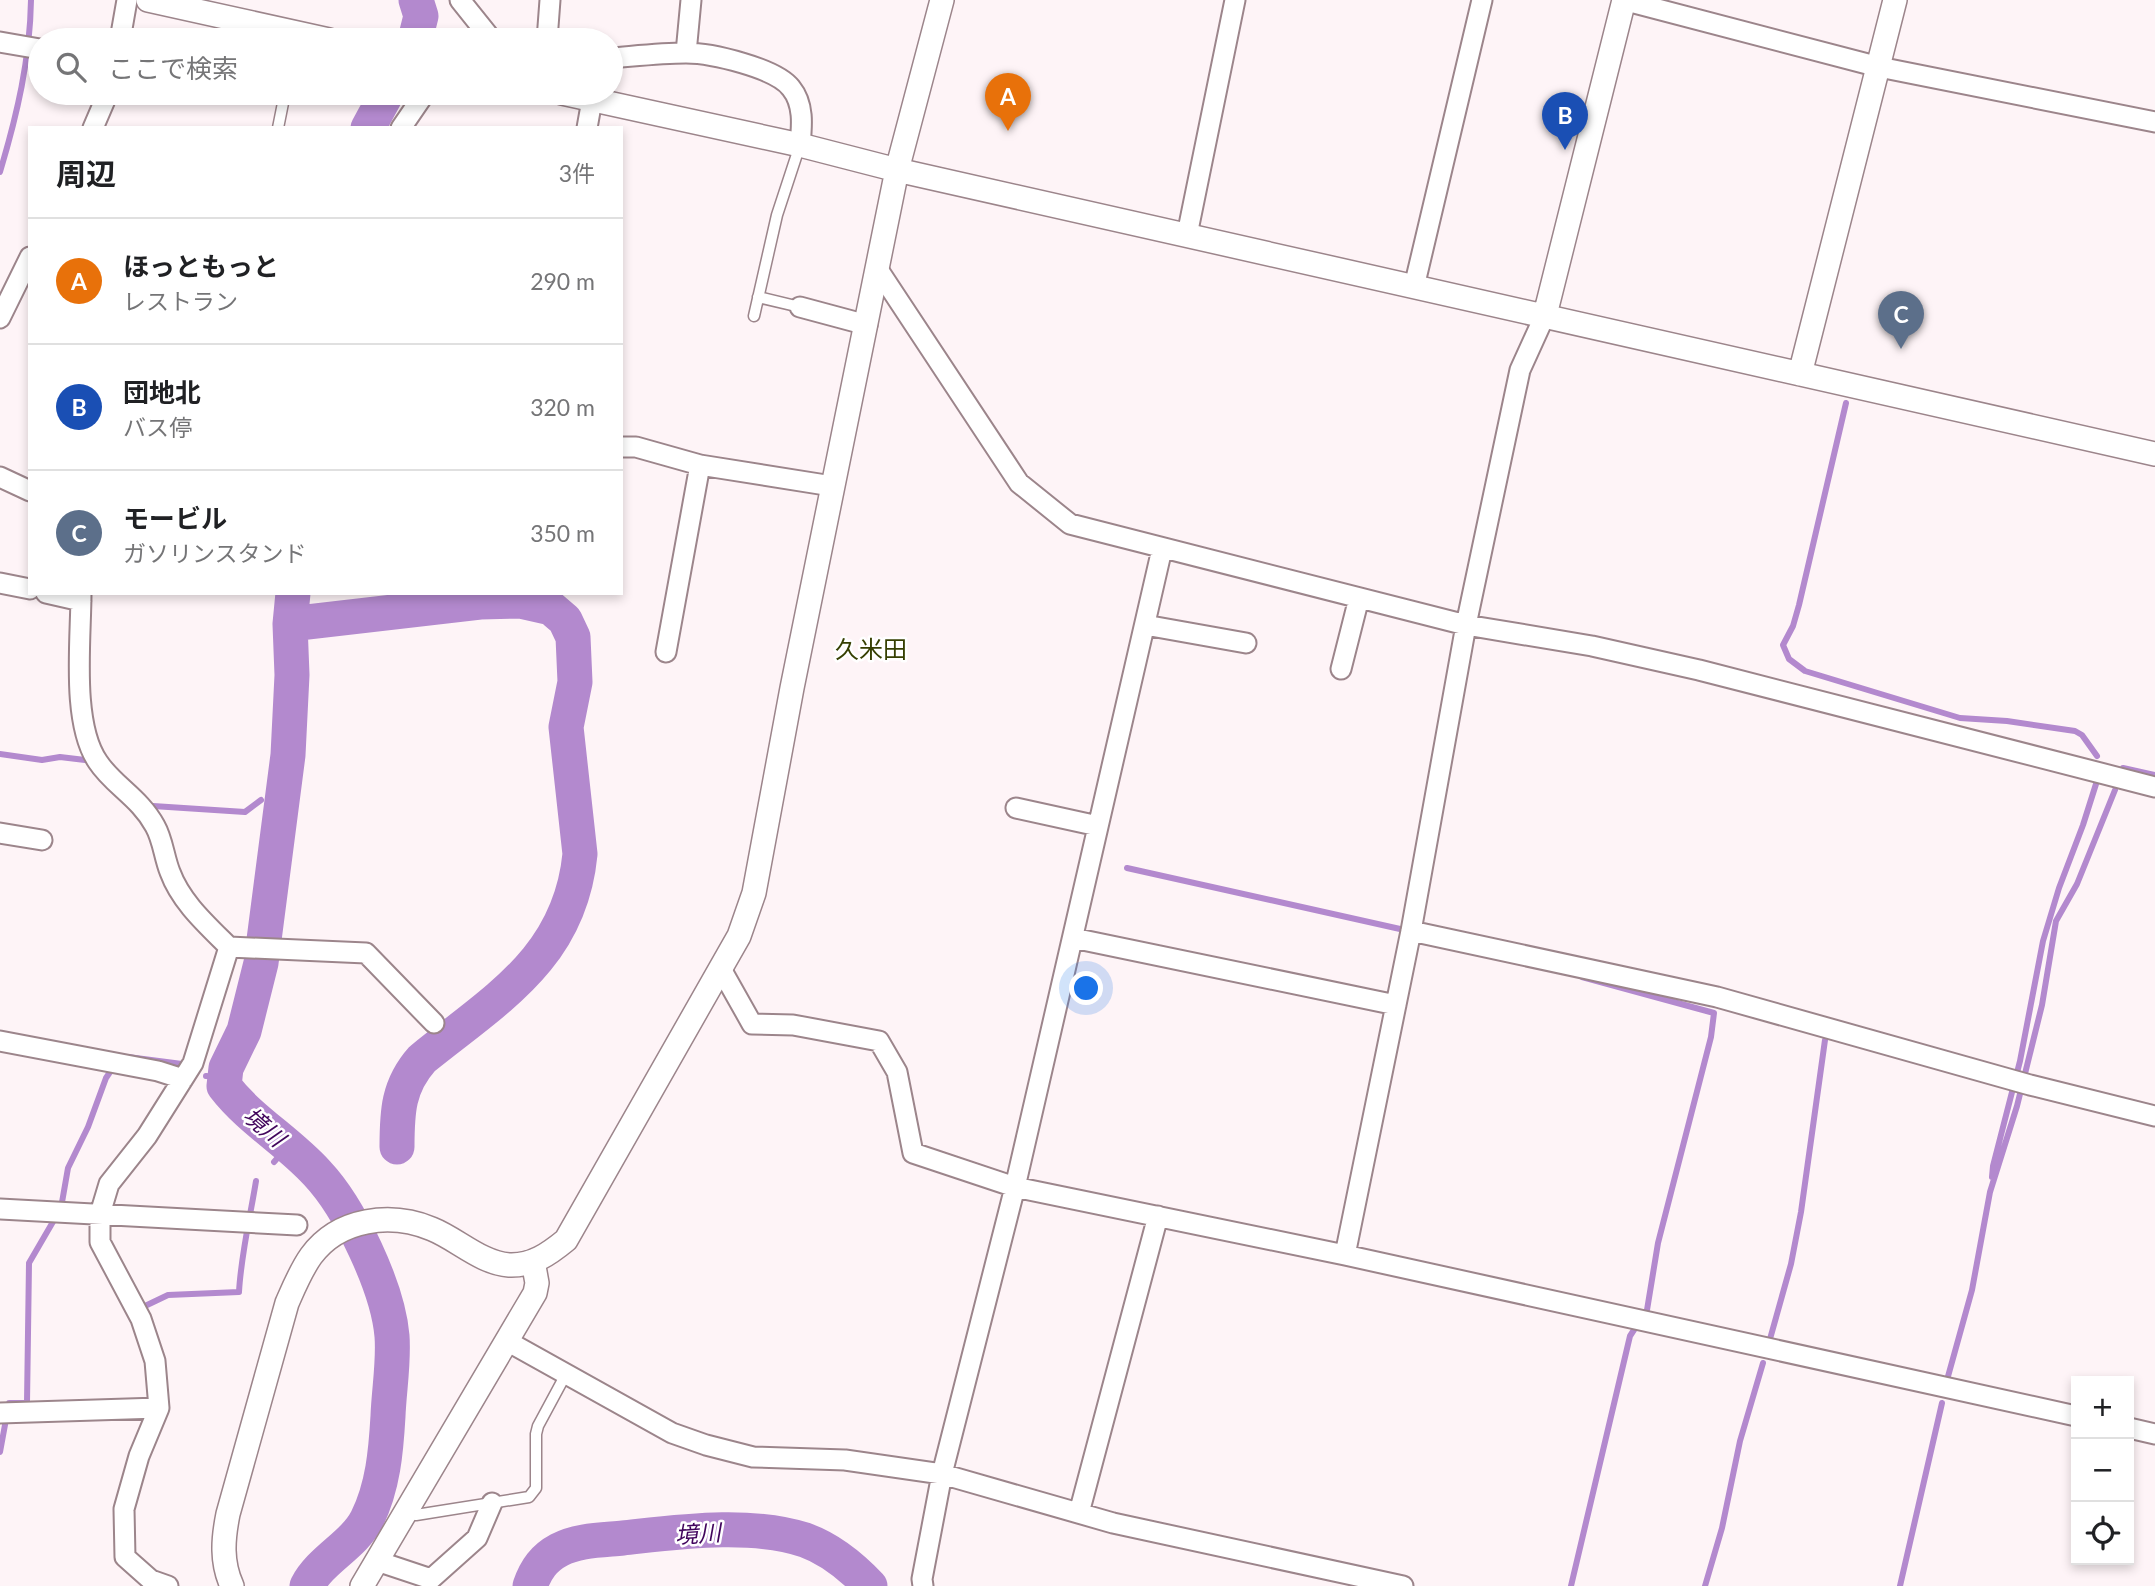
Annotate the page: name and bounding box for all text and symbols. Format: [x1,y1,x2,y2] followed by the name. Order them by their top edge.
[28,28,623,105] search box
[52,48,90,86] icon: search
[108,52,238,84] text: ここで検索
[985,73,1031,131] pin: A
[1542,92,1588,150] pin: B
[56,155,116,191] text: 周辺
[559,159,595,187] text: 3件
[123,250,279,282] text: ほっともっと
[71,267,87,295] text: A
[530,267,595,295] text: 290 m
[123,287,238,315] text: レストラン
[1878,291,1924,349] pin: C
[123,376,201,408] text: 団地北
[71,393,87,421] text: B
[530,393,595,421] text: 320 m
[123,413,192,441] text: バス停
[123,502,227,534] text: モービル
[71,519,87,547] text: C
[530,519,595,547] text: 350 m
[123,539,307,567] text: ガソリンスタンド
[835,634,907,663] district label: 久米田
[1069,971,1103,1005] your location
[238,1101,293,1154] water label: 境川
[2071,1376,2134,1565] map controls
[2071,1376,2134,1439] button: +
[2071,1439,2134,1502] button: −
[2071,1502,2134,1565] button: locate
[674,1517,725,1549] water label: 境川

